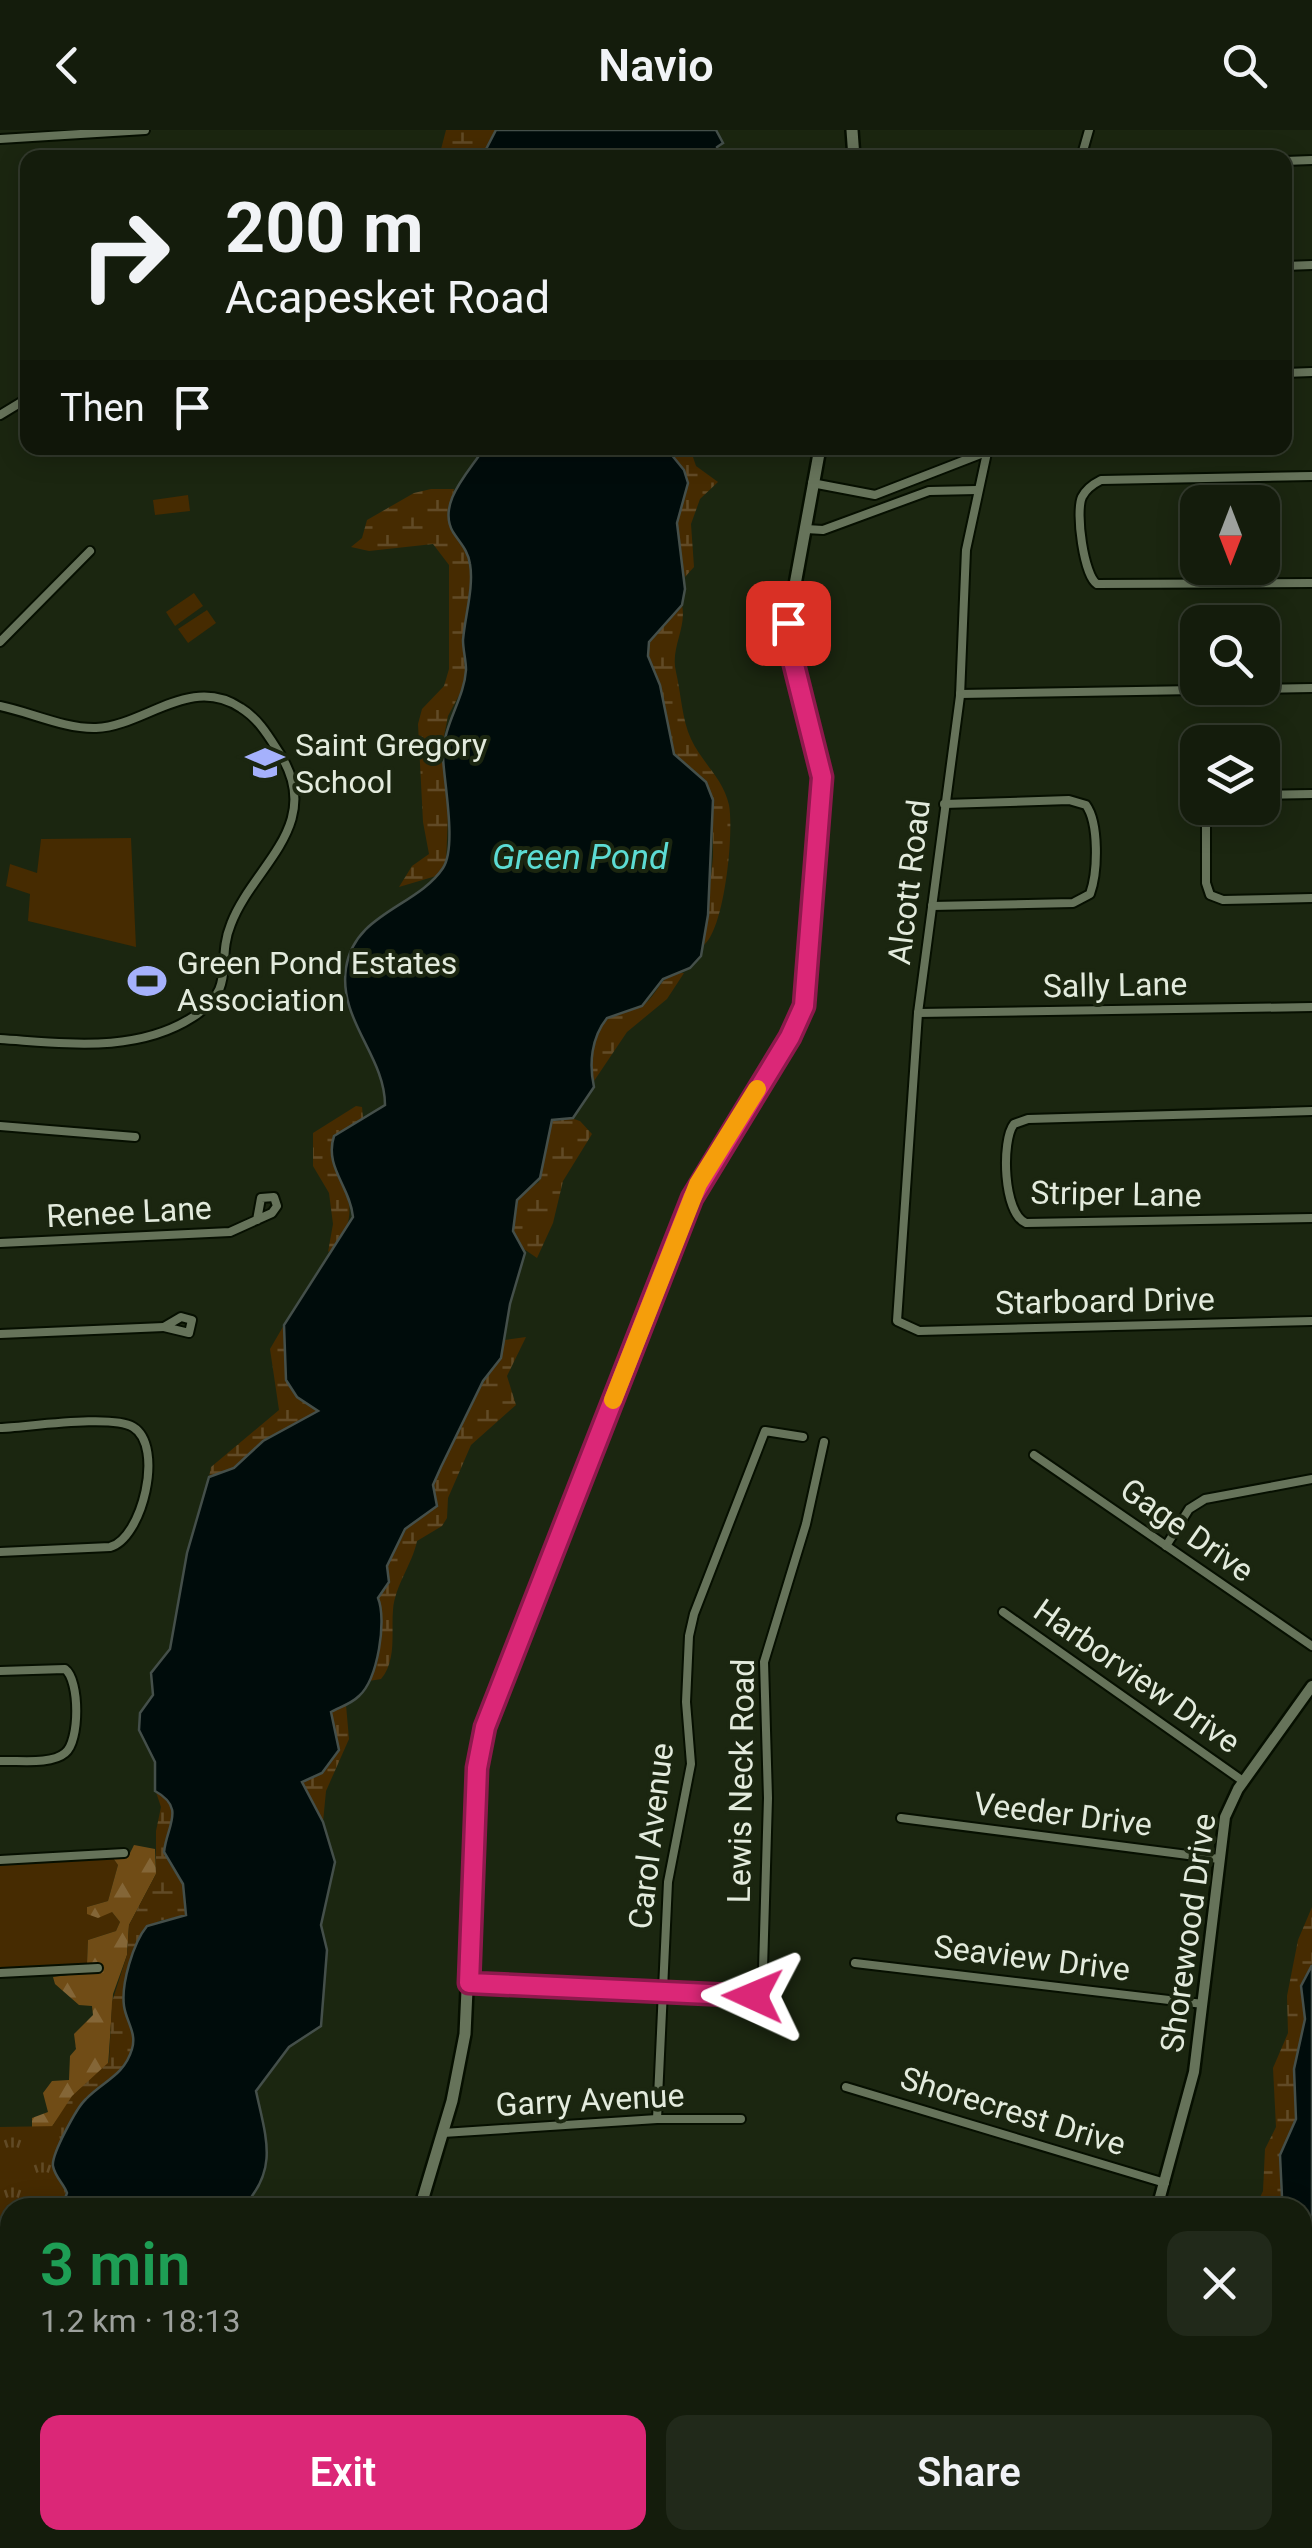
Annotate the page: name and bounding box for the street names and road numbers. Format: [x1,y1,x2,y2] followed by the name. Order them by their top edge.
[880,797,938,967] street label: Alcott Road
[1043,965,1187,1005] street label: Sally Lane
[1030,1174,1202,1214] street label: Striper Lane
[45,1189,213,1235] street label: Renee Lane
[995,1280,1215,1322] street label: Starboard Drive
[1113,1470,1261,1590] street label: Gage Drive
[1027,1591,1247,1761] street label: Harborview Drive
[720,1658,762,1904] street label: Lewis Neck Road
[621,1741,681,1931] street label: Carol Avenue
[972,1784,1154,1844] street label: Veeder Drive
[1152,1811,1224,2055] street label: Shorewood Drive
[932,1927,1132,1989] street label: Seaview Drive
[896,2059,1130,2163] street label: Shorecrest Drive
[495,2076,685,2124] street label: Garry Avenue

